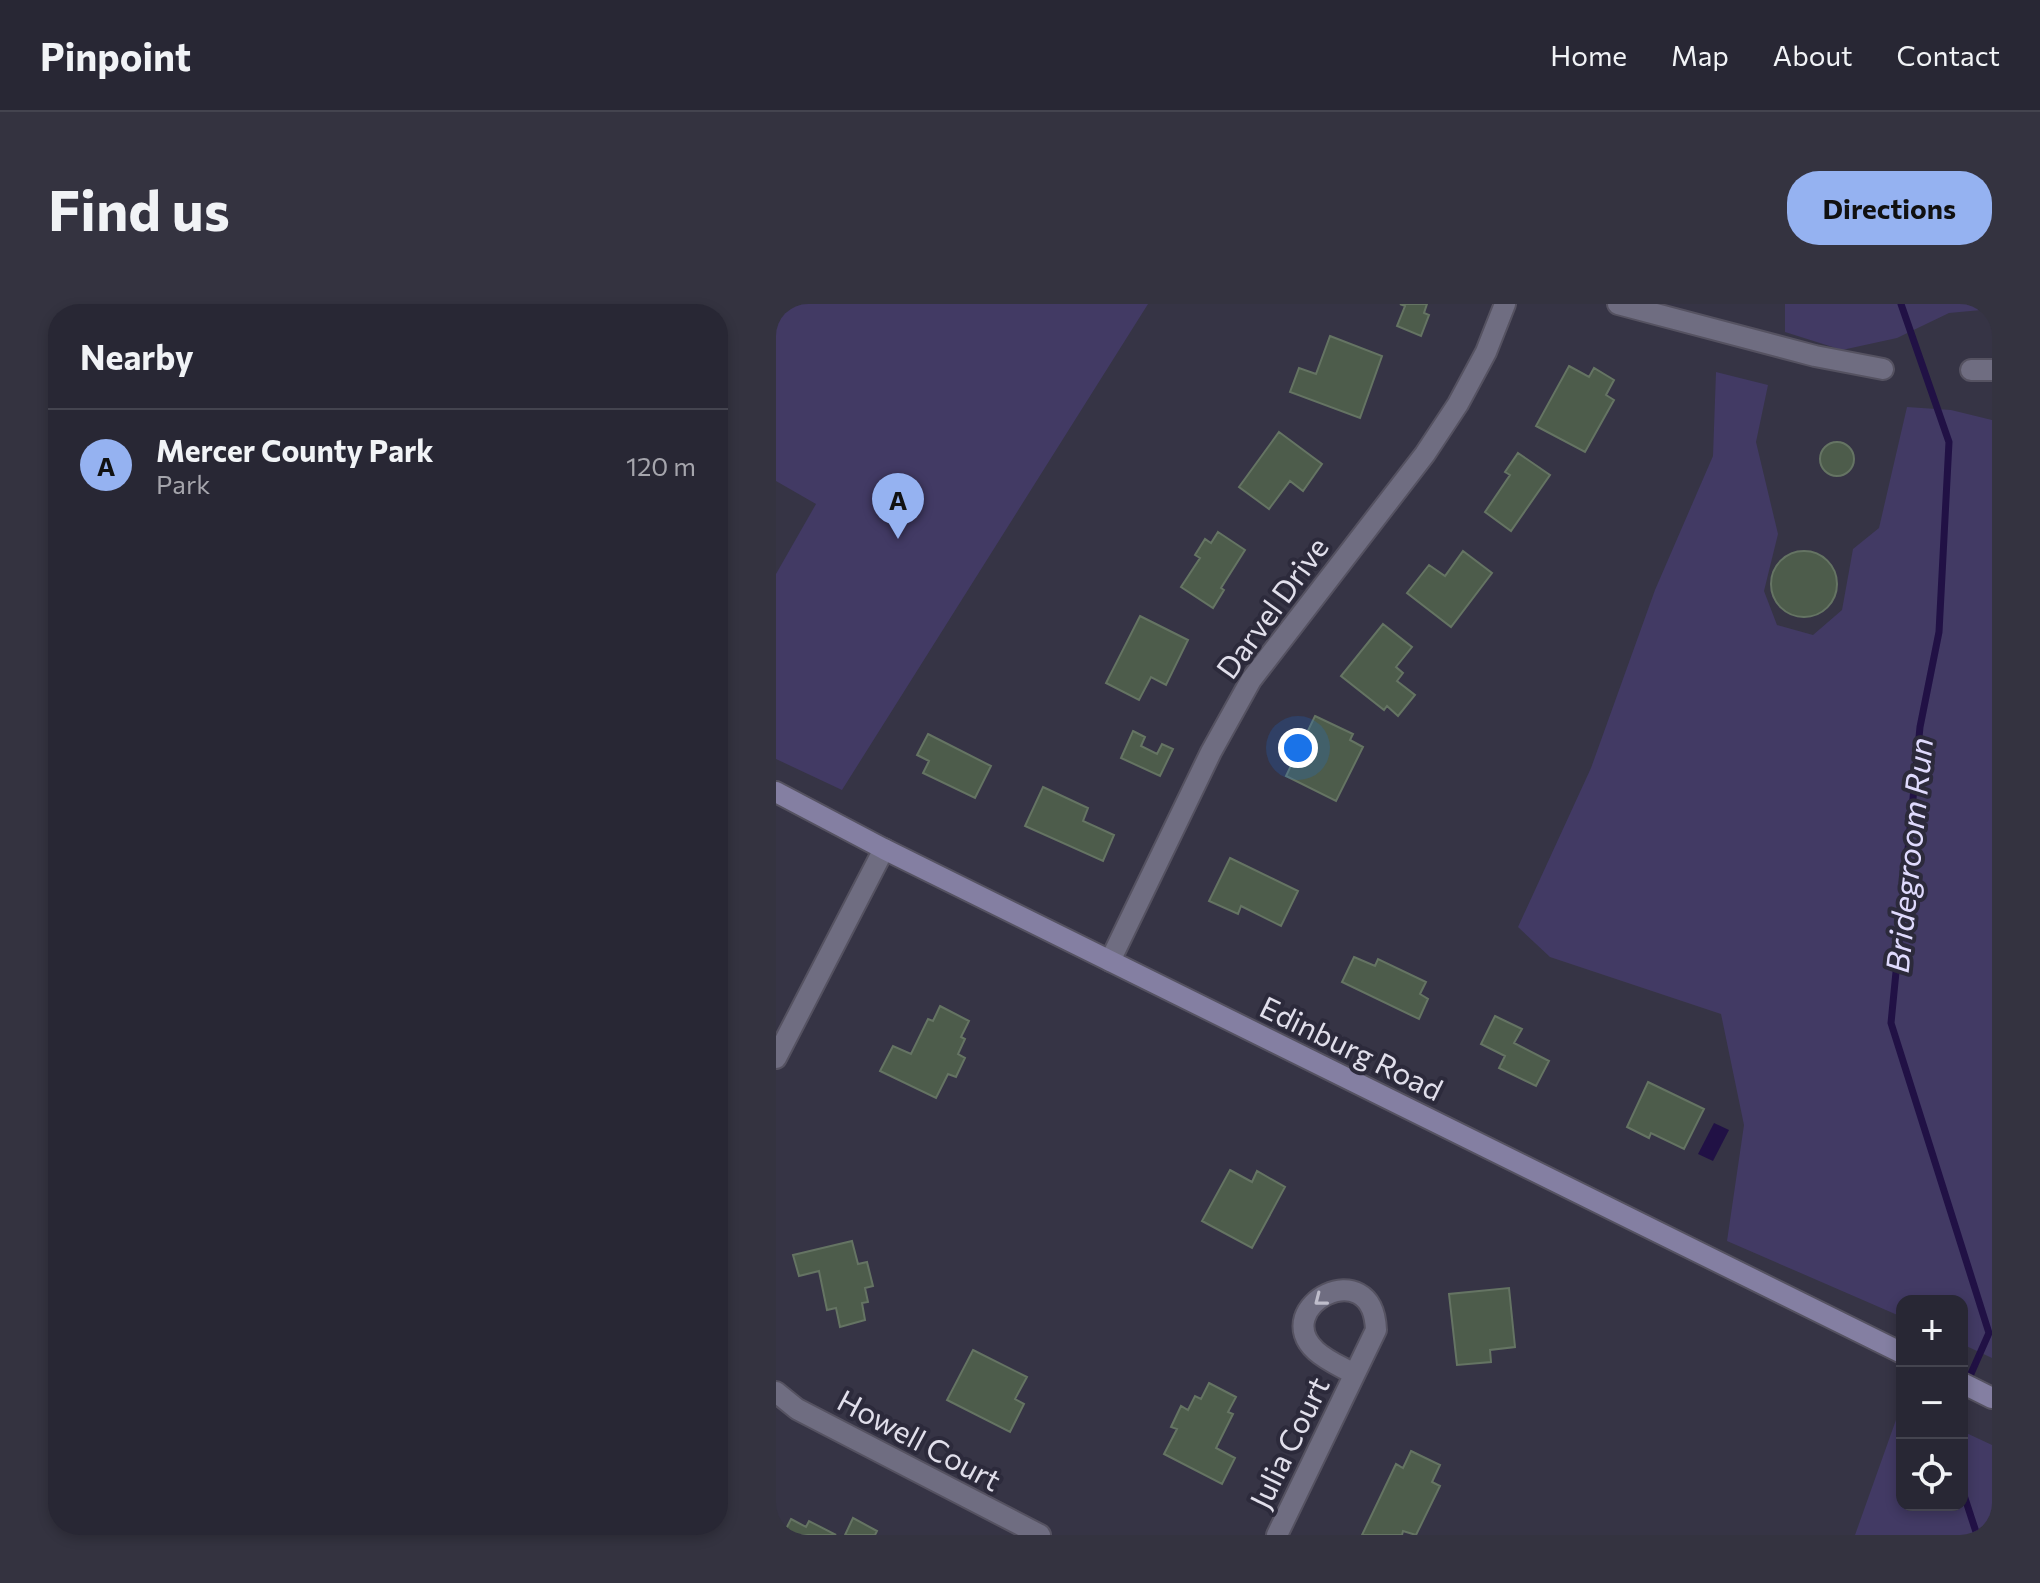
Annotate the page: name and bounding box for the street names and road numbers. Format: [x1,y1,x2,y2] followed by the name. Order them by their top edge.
[1207,529,1335,685] street label: Darvel Drive
[1255,987,1449,1107] street label: Edinburg Road
[1240,1370,1336,1514] street label: Julia Court
[832,1380,1008,1498] street label: Howell Court

